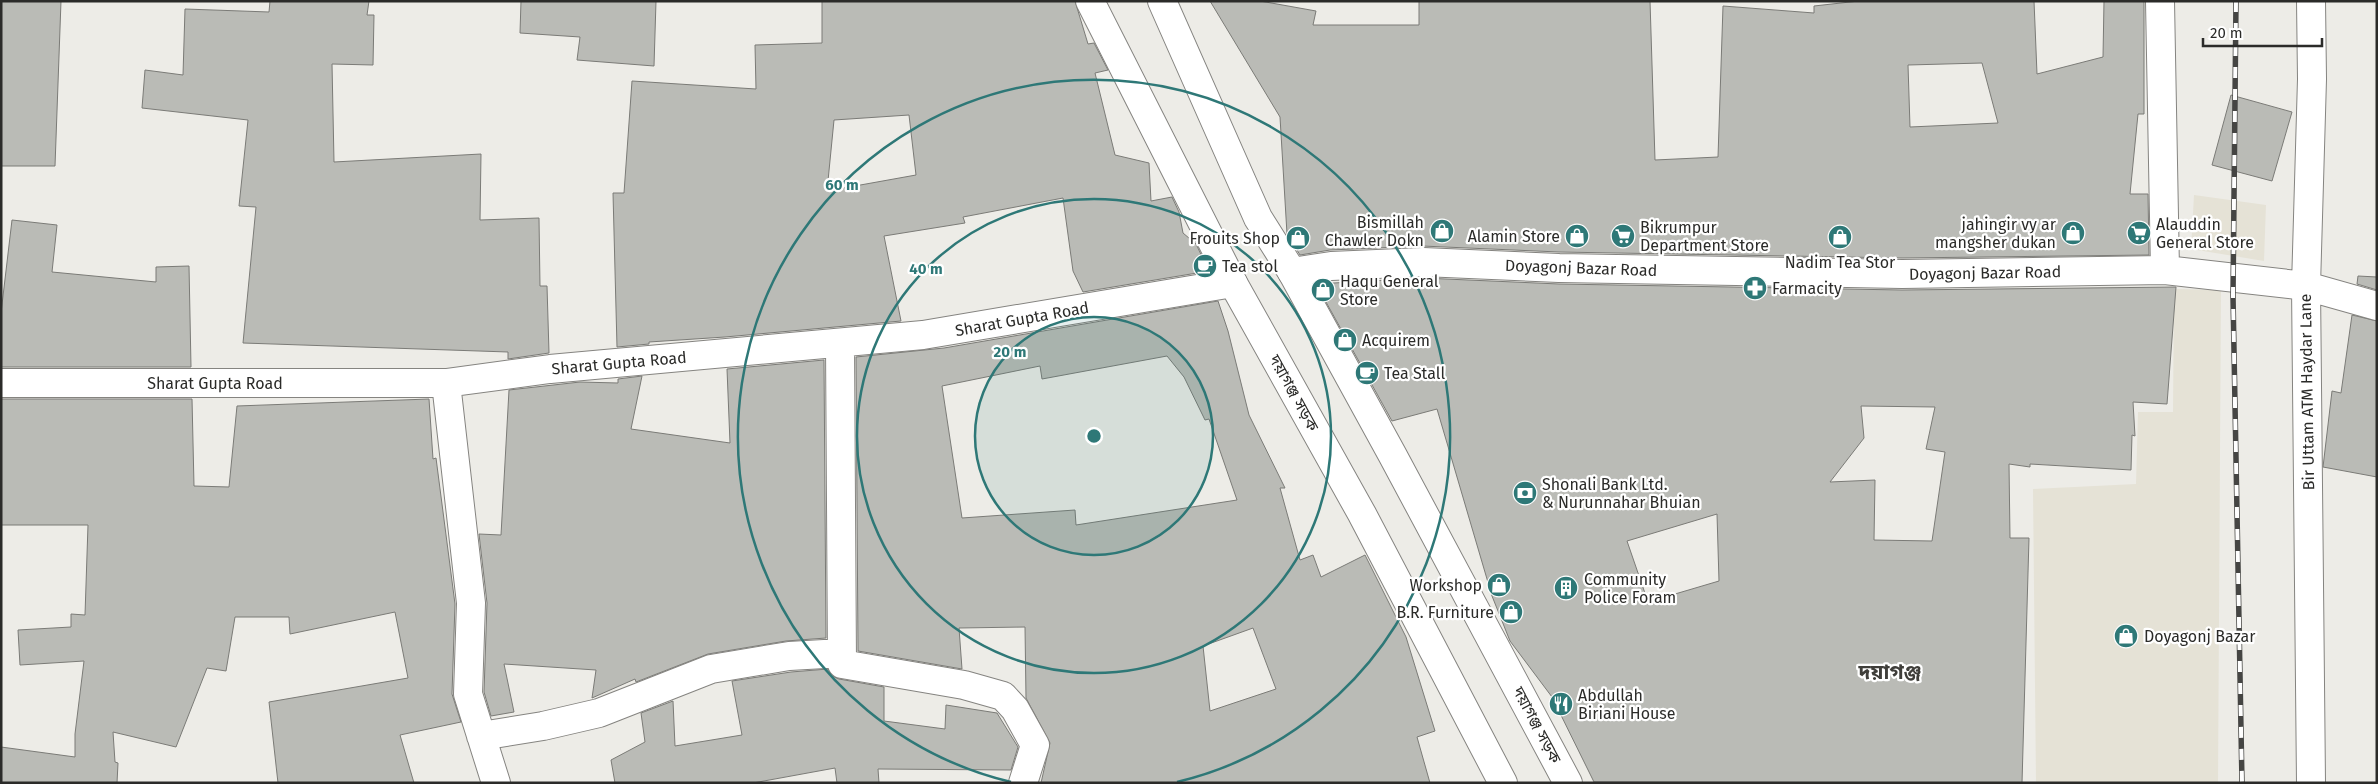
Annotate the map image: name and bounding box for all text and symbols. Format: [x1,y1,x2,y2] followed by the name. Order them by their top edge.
[2203,15,2322,47] scale bar
[2210,24,2243,42] text: 20 m
[825,176,859,194] text: 60 m
[1325,213,1424,250] place label: Bismillah Chawler Dokn
[1935,215,2057,252] place label: jahingir vy ar mangsher dukan
[2156,215,2254,252] place label: Alauddin General Store
[1429,218,1455,244] shop icon: Bismillah Chawler Dokn
[1640,218,1769,255] place label: Bikrumpur Department Store
[2060,220,2086,246] shop icon: jahingir vy ar mangsher dukan
[2126,220,2152,246] supermarket icon: Alauddin General Store
[1564,223,1590,249] shop icon: Alamin Store
[1610,223,1636,249] supermarket icon: Bikrumpur Department Store
[1827,224,1853,250] shop icon: Nadim Tea Stor
[1285,225,1311,251] shop icon: Frouits Shop
[1468,227,1560,246] place label: Alamin Store
[1189,229,1280,248] place label: Frouits Shop
[1192,253,1218,279] cafe icon: Tea stol
[1785,253,1896,272] place label: Nadim Tea Stor
[1504,256,1658,280] street label: Doyagonj Bazar Road
[1222,257,1278,276] place label: Tea stol
[909,260,943,278] text: 40 m
[1909,262,2061,284] street label: Doyagonj Bazar Road
[1340,272,1439,309] place label: Haqu General Store
[1742,275,1768,301] pharmacy icon: Farmacity
[1310,277,1336,303] shop icon: Haqu General Store
[1772,279,1842,298] place label: Farmacity
[2296,293,2318,491] street label: Bir Uttam ATM Haydar Lane
[954,298,1090,340] street label: Sharat Gupta Road
[1332,327,1358,353] shop icon: Acquirem
[1362,331,1430,350] place label: Acquirem
[994,343,1026,361] text: 20 m
[551,348,687,378] street label: Sharat Gupta Road
[1265,351,1323,435] street label: দয়াগঞ্জ সড়ক
[1354,360,1380,386] cafe icon: Tea Stall
[1384,364,1446,383] place label: Tea Stall
[147,374,283,393] street label: Sharat Gupta Road
[1085,427,1103,445] centre of rings
[1542,475,1701,512] place label: Shonali Bank Ltd. & Nurunnahar Bhuian
[1512,480,1538,506] bank icon: Shonali Bank Ltd. & Nurunnahar Bhuian
[1584,570,1676,607] place label: Community Police Foram
[1486,572,1512,598] shop icon: Workshop
[1553,575,1579,601] building icon: Community Police Foram
[1410,576,1482,595] place label: Workshop
[1498,599,1524,625] shop icon: B.R. Furniture
[1397,603,1494,622] place label: B.R. Furniture
[2113,623,2139,649] shop icon: Doyagonj Bazar
[2144,627,2256,646] place label: Doyagonj Bazar
[1858,659,1921,685] district label: দয়াগঞ্জ
[1508,682,1566,768] street label: দয়াগঞ্জ সড়ক
[1578,686,1676,723] place label: Abdullah Biriani House
[1548,691,1574,717] restaurant icon: Abdullah Biriani House

